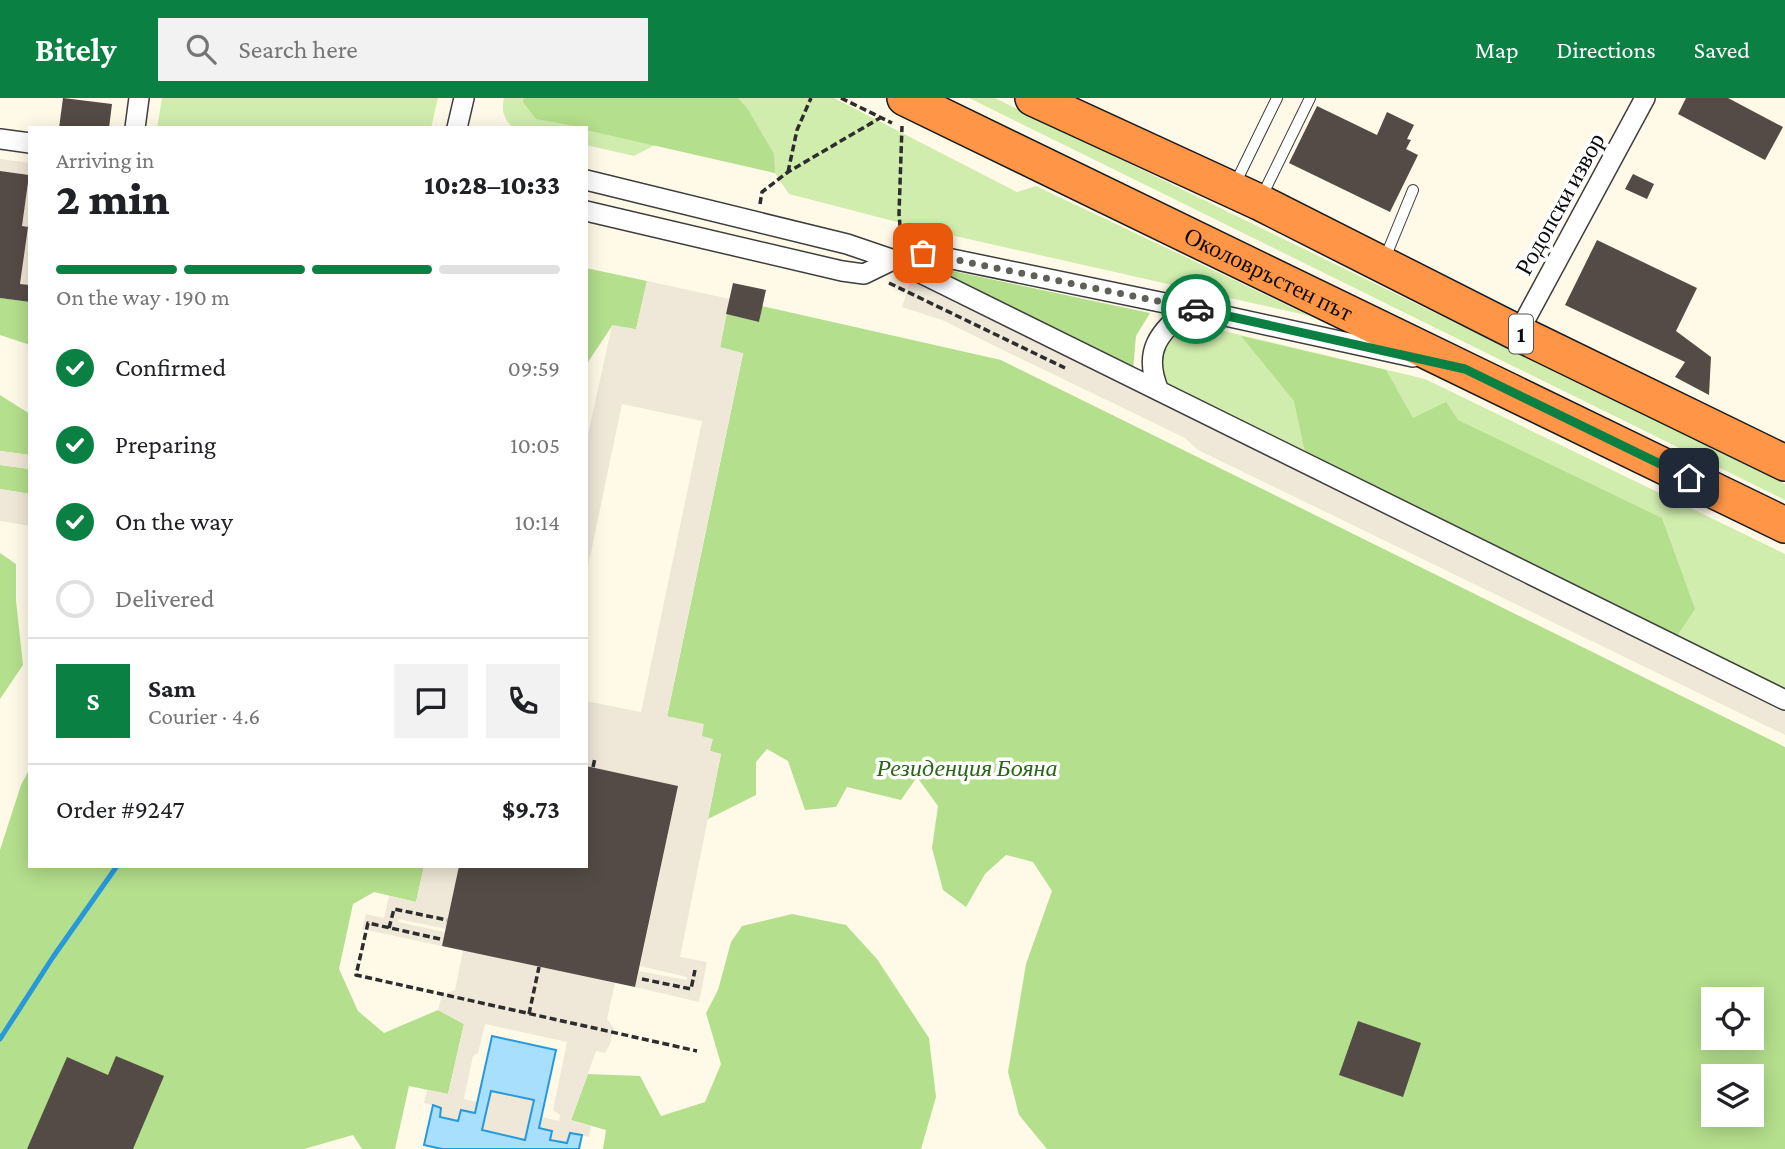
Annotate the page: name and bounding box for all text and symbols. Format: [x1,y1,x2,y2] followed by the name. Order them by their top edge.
[158,18,648,81] search box
[182,30,220,68] icon: search
[35,31,116,68] text: Bitely
[238,35,358,64] text: Search here
[1475,36,1519,63] text: Map
[1557,36,1656,63] text: Directions
[1694,36,1750,63] text: Saved
[1509,128,1610,280] street label: Родопски извор
[56,147,154,173] text: Arriving in
[424,171,560,200] text: 10:28–10:33
[56,173,170,224] text: 2 min
[1180,222,1358,326] street label: Околовръстен път
[893,223,953,283] pin
[904,234,942,272] icon: bag
[1161,274,1231,344] courier
[56,284,230,310] text: On the way · 190 m
[1177,290,1215,328] icon: car
[1509,314,1533,354] road number: 1
[56,349,94,387] icon: check
[115,353,226,382] text: Confirmed
[508,355,560,381] text: 09:59
[56,426,94,464] icon: check
[115,430,216,459] text: Preparing
[510,432,560,458] text: 10:05
[1659,448,1719,508] pin
[1670,459,1708,497] icon: home
[56,503,94,541] icon: check
[115,507,233,536] text: On the way
[515,509,560,535] text: 10:14
[115,584,214,613] text: Delivered
[394,664,468,738] button: chat
[486,664,560,738] button: phone
[148,674,196,703] text: Sam
[87,687,100,716] text: S
[148,703,260,729] text: Courier · 4.6
[875,754,1058,781] park label: Резиденция Бояна
[56,795,185,824] text: Order #9247
[502,795,560,824] text: $9.73
[1701,987,1764,1127] map controls
[1701,987,1764,1050] button: locate
[1701,1064,1764,1127] button: layers

